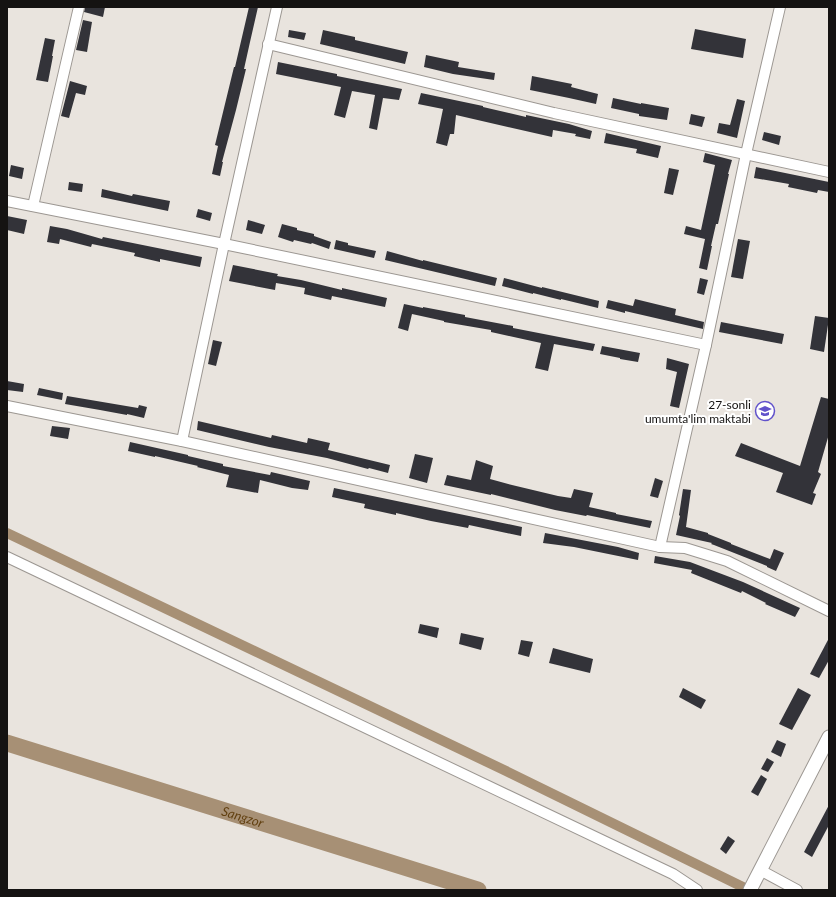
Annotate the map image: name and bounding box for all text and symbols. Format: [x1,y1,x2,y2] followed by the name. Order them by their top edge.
[645,397,751,426] place label: 27-sonli umumta'lim maktabi
[754,400,776,422] school or university icon: 27-sonli umumta'lim maktabi
[220,803,266,831] water label: Sangzor

